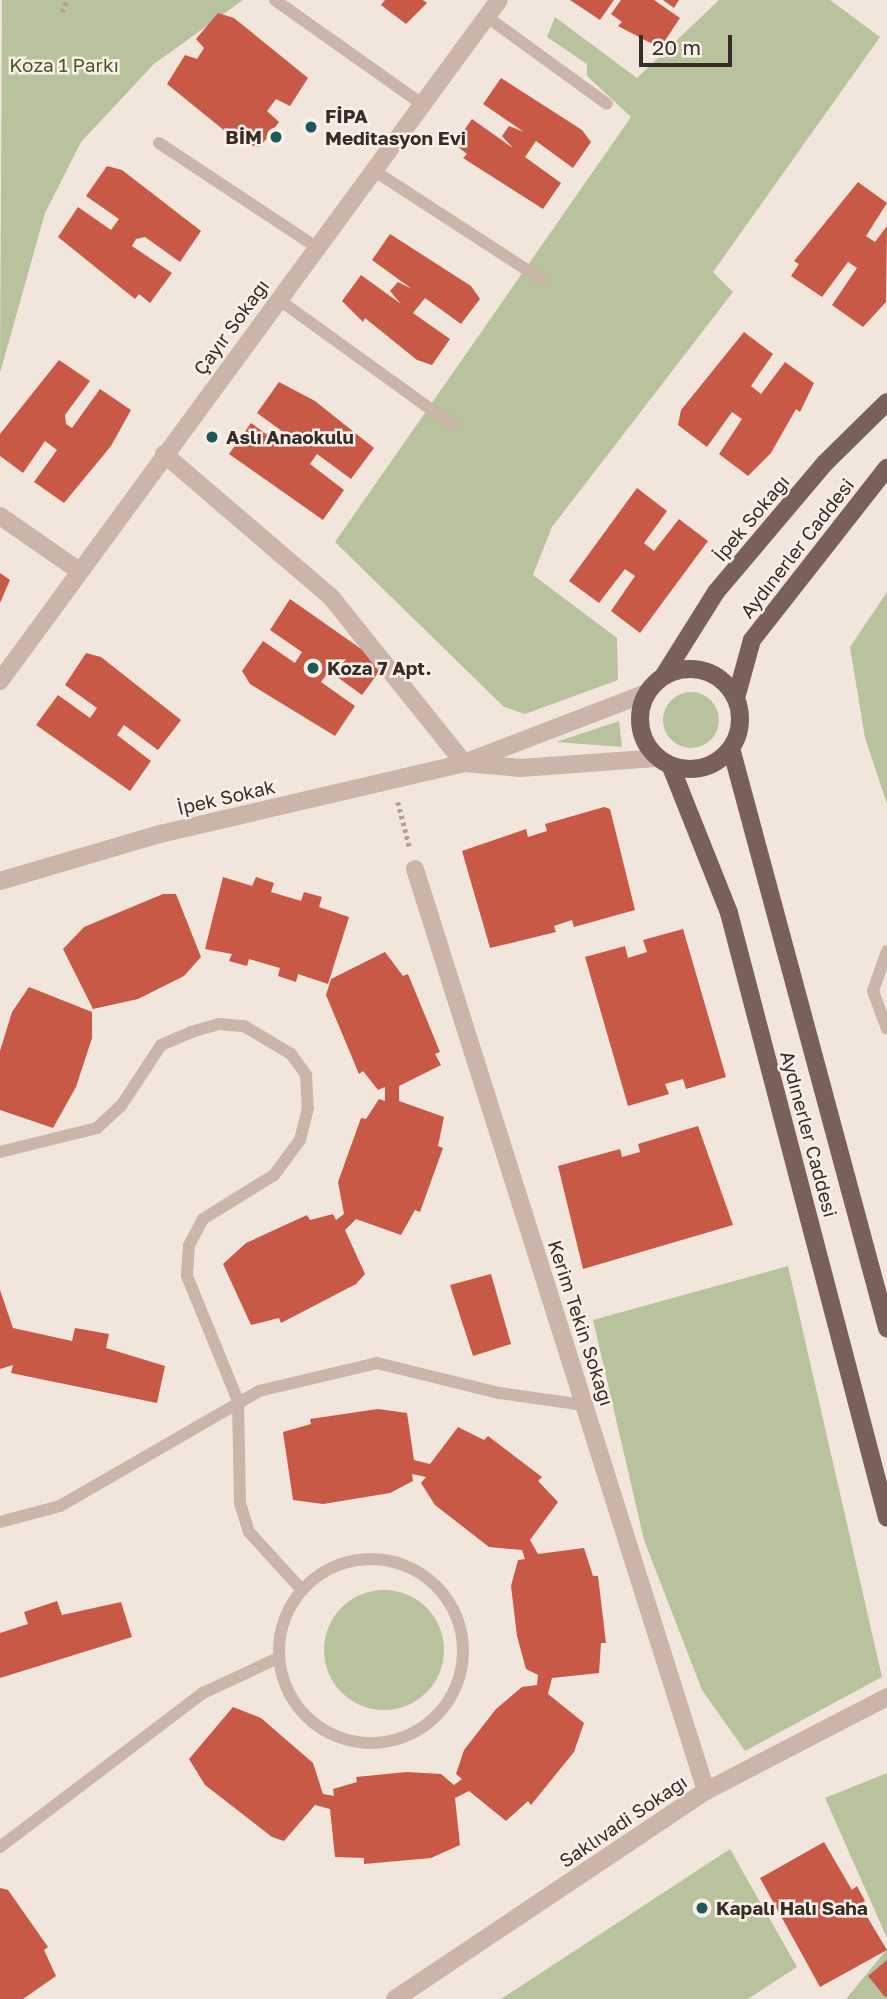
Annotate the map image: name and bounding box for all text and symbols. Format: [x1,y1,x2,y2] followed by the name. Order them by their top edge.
[642,21,735,65] scale bar
[652,34,701,60] text: 20 m
[9,54,119,76] park label: Koza 1 Parkı
[325,105,466,149] place label: FİPA Meditasyon Evi
[303,119,319,135] marker: FİPA Meditasyon Evi
[225,126,262,148] place label: BİM
[268,129,284,145] marker: BİM
[189,275,273,379] street label: Çayır Sokağı
[226,426,354,448] place label: Aslı Anaokulu
[204,429,220,445] marker: Aslı Anaokulu
[708,470,794,566] street label: İpek Sokağı
[735,474,859,622] street label: Aydınerler Caddesi
[327,657,432,679] place label: Koza 7 Apt.
[305,660,321,676] marker: Koza 7 Apt.
[175,775,277,819] street label: İpek Sokak
[776,1048,842,1220] street label: Aydınerler Caddesi
[543,1237,619,1409] street label: Kerim Tekin Sokağı
[555,1770,691,1872] street label: Saklıvadi Sokağı
[716,1897,868,1919] place label: Kapalı Halı Saha
[694,1900,710,1916] marker: Kapalı Halı Saha

